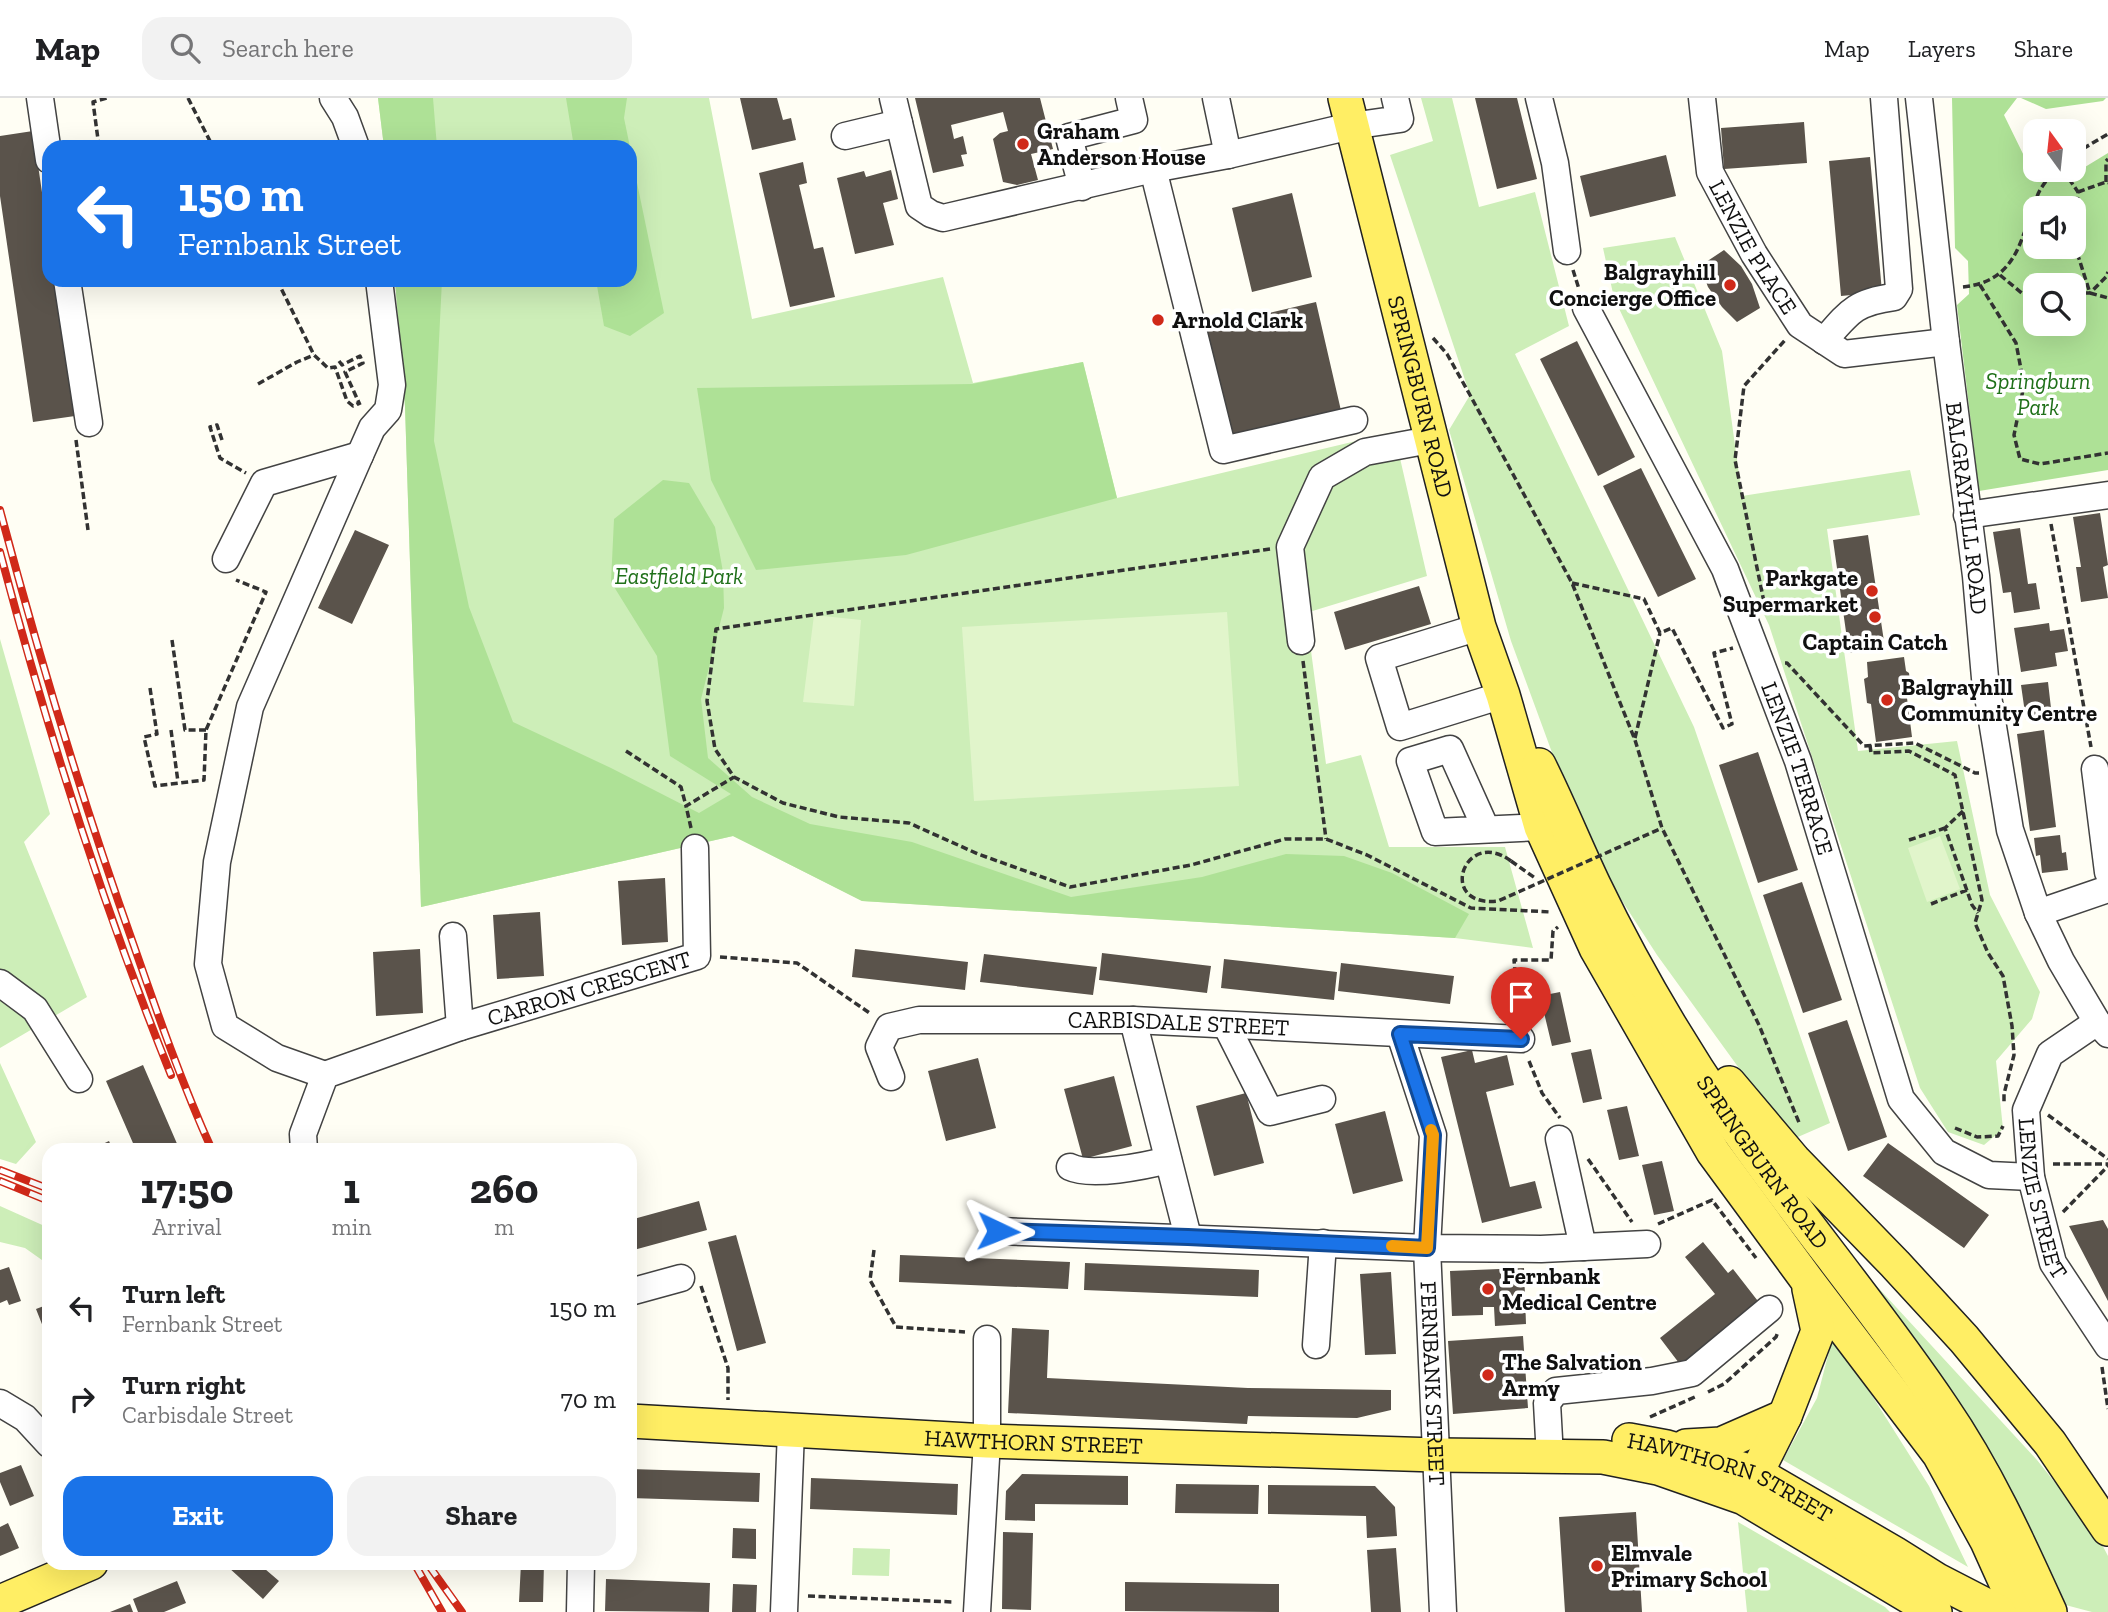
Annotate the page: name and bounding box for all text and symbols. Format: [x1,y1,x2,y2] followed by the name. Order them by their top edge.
[142,17,632,80] search box
[35,29,100,68] text: Map
[166,29,204,67] icon: search
[222,32,354,64] text: Search here
[1824,34,1870,63] text: Map
[1908,34,1976,63] text: Layers
[2014,34,2073,63] text: Share
[1037,117,1206,171] place label: Graham Anderson House
[2023,119,2086,182] north arrow
[2023,119,2086,336] map controls
[1015,136,1031,152] marker: Graham Anderson House
[178,165,304,224] text: 150 m
[63,168,154,259] icon: left
[1703,175,1803,319] street label: LENZIE PLACE
[2023,196,2086,259] button: sound
[178,225,401,263] text: Fernbank Street
[1549,258,1716,312] place label: Balgrayhill Concierge Office
[2023,273,2086,336] button: search
[1722,277,1738,293] marker: Balgrayhill Concierge Office
[1382,293,1460,501] street label: SPRINGBURN ROAD
[1172,306,1304,334] place label: Arnold Clark
[1150,312,1166,328] marker: Arnold Clark
[1985,367,2091,421] park label: Springburn Park
[1940,400,1993,616] street label: BALGRAYHILL ROAD
[615,562,743,590] park label: Eastfield Park
[1723,564,1859,618] place label: Parkgate Supermarket
[1864,583,1880,599] marker: Parkgate Supermarket
[1867,609,1883,625] marker: Captain Catch
[1803,628,1948,656] place label: Captain Catch
[1901,673,2097,727] place label: Balgrayhill Community Centre
[1755,678,1840,858] street label: LENZIE TERRACE
[1879,692,1895,708] marker: Balgrayhill Community Centre
[484,945,694,1032] street label: CARRON CRESCENT
[1491,967,1551,1039] pin
[1502,978,1540,1016] icon: arrive
[1068,1006,1290,1042] street label: CARBISDALE STREET
[1691,1070,1835,1255] street label: SPRINGBURN ROAD
[2013,1117,2074,1285] street label: LENZIE STREET
[140,1163,234,1214] text: 17:50
[343,1163,360,1214] text: 1
[470,1163,539,1214] text: 260
[961,1194,1035,1268] position arrow
[152,1213,222,1241] text: Arrival
[332,1213,371,1241] text: min
[494,1213,514,1241] text: m
[1502,1262,1657,1316] place label: Fernbank Medical Centre
[122,1278,225,1310] text: Turn left
[1414,1281,1451,1486] street label: FERNBANK STREET
[1480,1281,1496,1297] marker: Fernbank Medical Centre
[63,1289,101,1327] icon: left
[549,1292,616,1324] text: 150 m
[122,1310,282,1338] text: Fernbank Street
[1502,1348,1642,1402] place label: The Salvation Army
[1480,1367,1496,1383] marker: The Salvation Army
[122,1369,245,1401] text: Turn right
[63,1380,101,1418] icon: right
[560,1383,616,1415] text: 70 m
[122,1401,293,1429] text: Carbisdale Street
[923,1424,1143,1460] street label: HAWTHORN STREET
[1625,1426,1837,1528] street label: HAWTHORN STREET
[63,1476,333,1556] button: Exit
[347,1476,616,1556] button: Share
[1611,1539,1768,1593] place label: Elmvale Primary School
[1589,1558,1605,1574] marker: Elmvale Primary School

